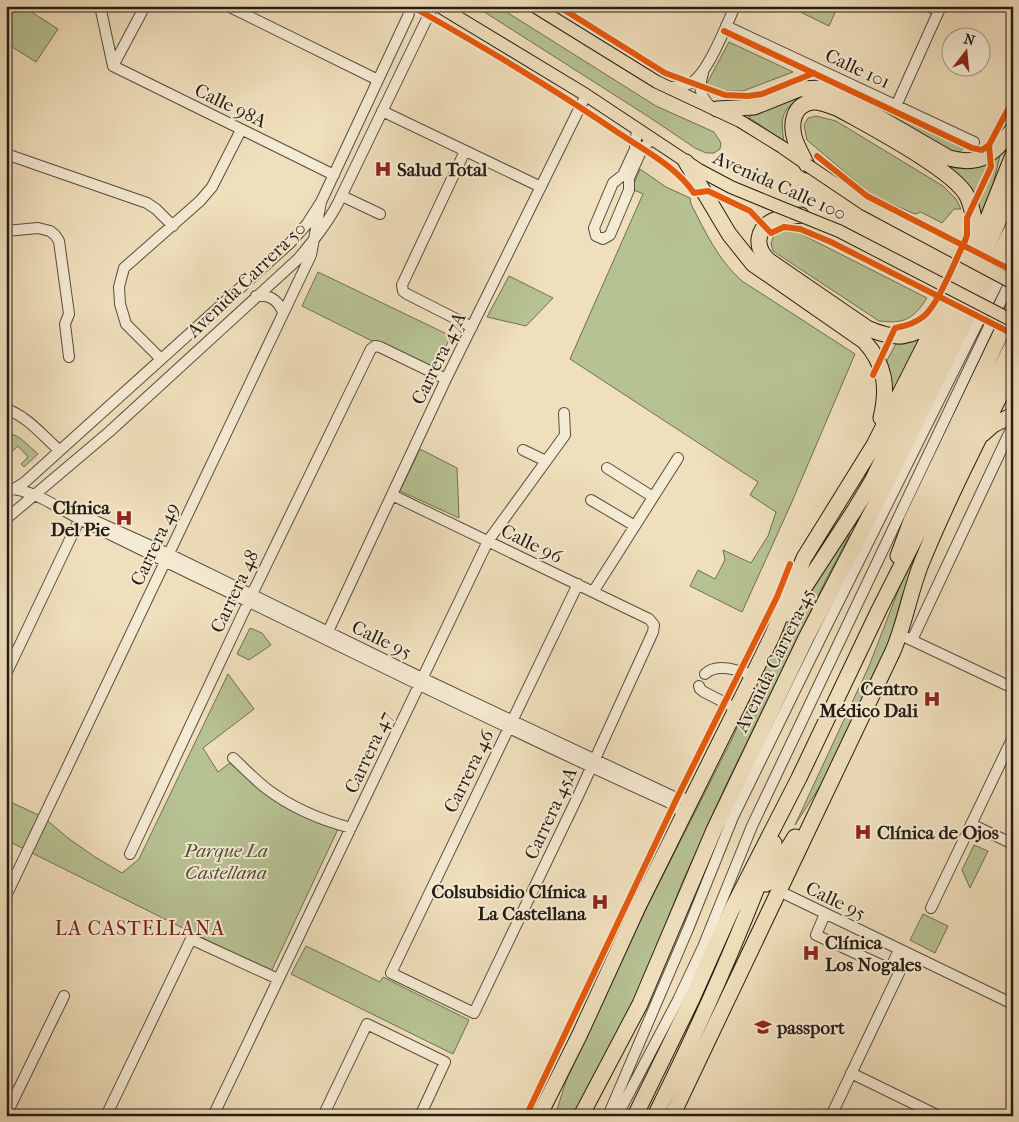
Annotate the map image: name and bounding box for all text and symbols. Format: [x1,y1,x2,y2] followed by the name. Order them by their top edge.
[942,28,992,78] north arrow
[962,30,977,50] text: N
[822,44,894,94] street label: Calle 101
[191,79,271,133] street label: Calle 98A
[709,146,849,225] street label: Avenida Calle 100
[373,159,393,179] hospital icon: Salud Total
[397,159,488,181] place label: Salud Total
[182,217,311,343] street label: Avenida Carrera 50
[407,308,471,408] street label: Carrera 47A
[51,497,111,541] place label: Clínica Del Pie
[126,499,184,589] street label: Carrera 49
[114,508,134,528] hospital icon: Clínica Del Pie
[497,520,567,568] street label: Calle 96
[206,547,264,636] street label: Carrera 48
[730,585,819,737] street label: Avenida Carrera 45
[348,616,415,664] street label: Calle 95
[818,678,918,722] place label: Centro Médico Dali
[922,689,942,709] hospital icon: Centro Médico Dali
[340,708,397,797] street label: Carrera 47
[439,726,499,816] street label: Carrera 46
[520,763,582,863] street label: Carrera 45A
[853,822,873,842] hospital icon: Clínica de Ojos
[877,822,999,844] place label: Clínica de Ojos
[183,840,268,884] park label: Parque La Castellana
[802,877,869,925] street label: Calle 95
[431,881,587,925] place label: Colsubsidio Clínica La Castellana
[590,892,610,912] hospital icon: Colsubsidio Clínica La Castellana
[55,917,225,940] district label: LA CASTELLANA
[825,932,921,976] place label: Clínica Los Nogales
[801,943,821,963] hospital icon: Clínica Los Nogales
[753,1017,773,1037] school or university icon: passport
[776,1017,845,1039] place label: passport

